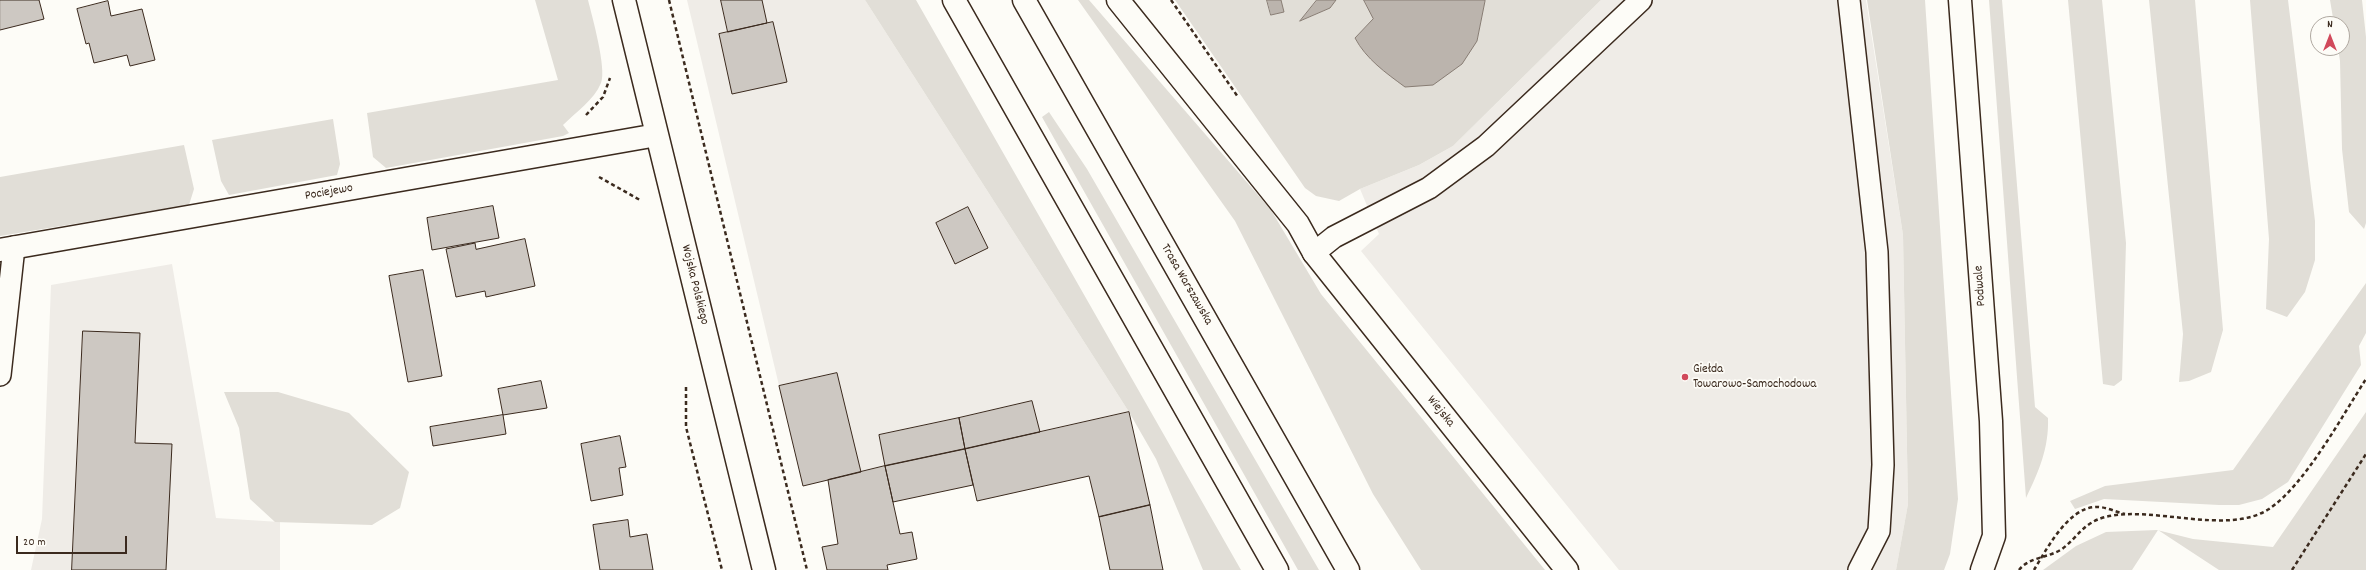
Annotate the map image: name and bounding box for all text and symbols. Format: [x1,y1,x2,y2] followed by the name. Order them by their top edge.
[2310,16,2350,56] north arrow
[2327,17,2333,33] text: N
[304,181,354,205] street label: Pociejewo
[1157,242,1215,328] street label: Trasa Warszawska
[677,243,711,327] street label: Wojska Polskiego
[1972,265,1990,307] street label: Podwale
[1693,362,1816,393] place label: Giełda Towarowo-Samochodowa
[1680,372,1690,382] marker: Giełda Towarowo-Samochodowa
[1423,393,1457,431] street label: Wiejska
[18,528,129,554] scale bar
[23,534,46,551] text: 20 m

